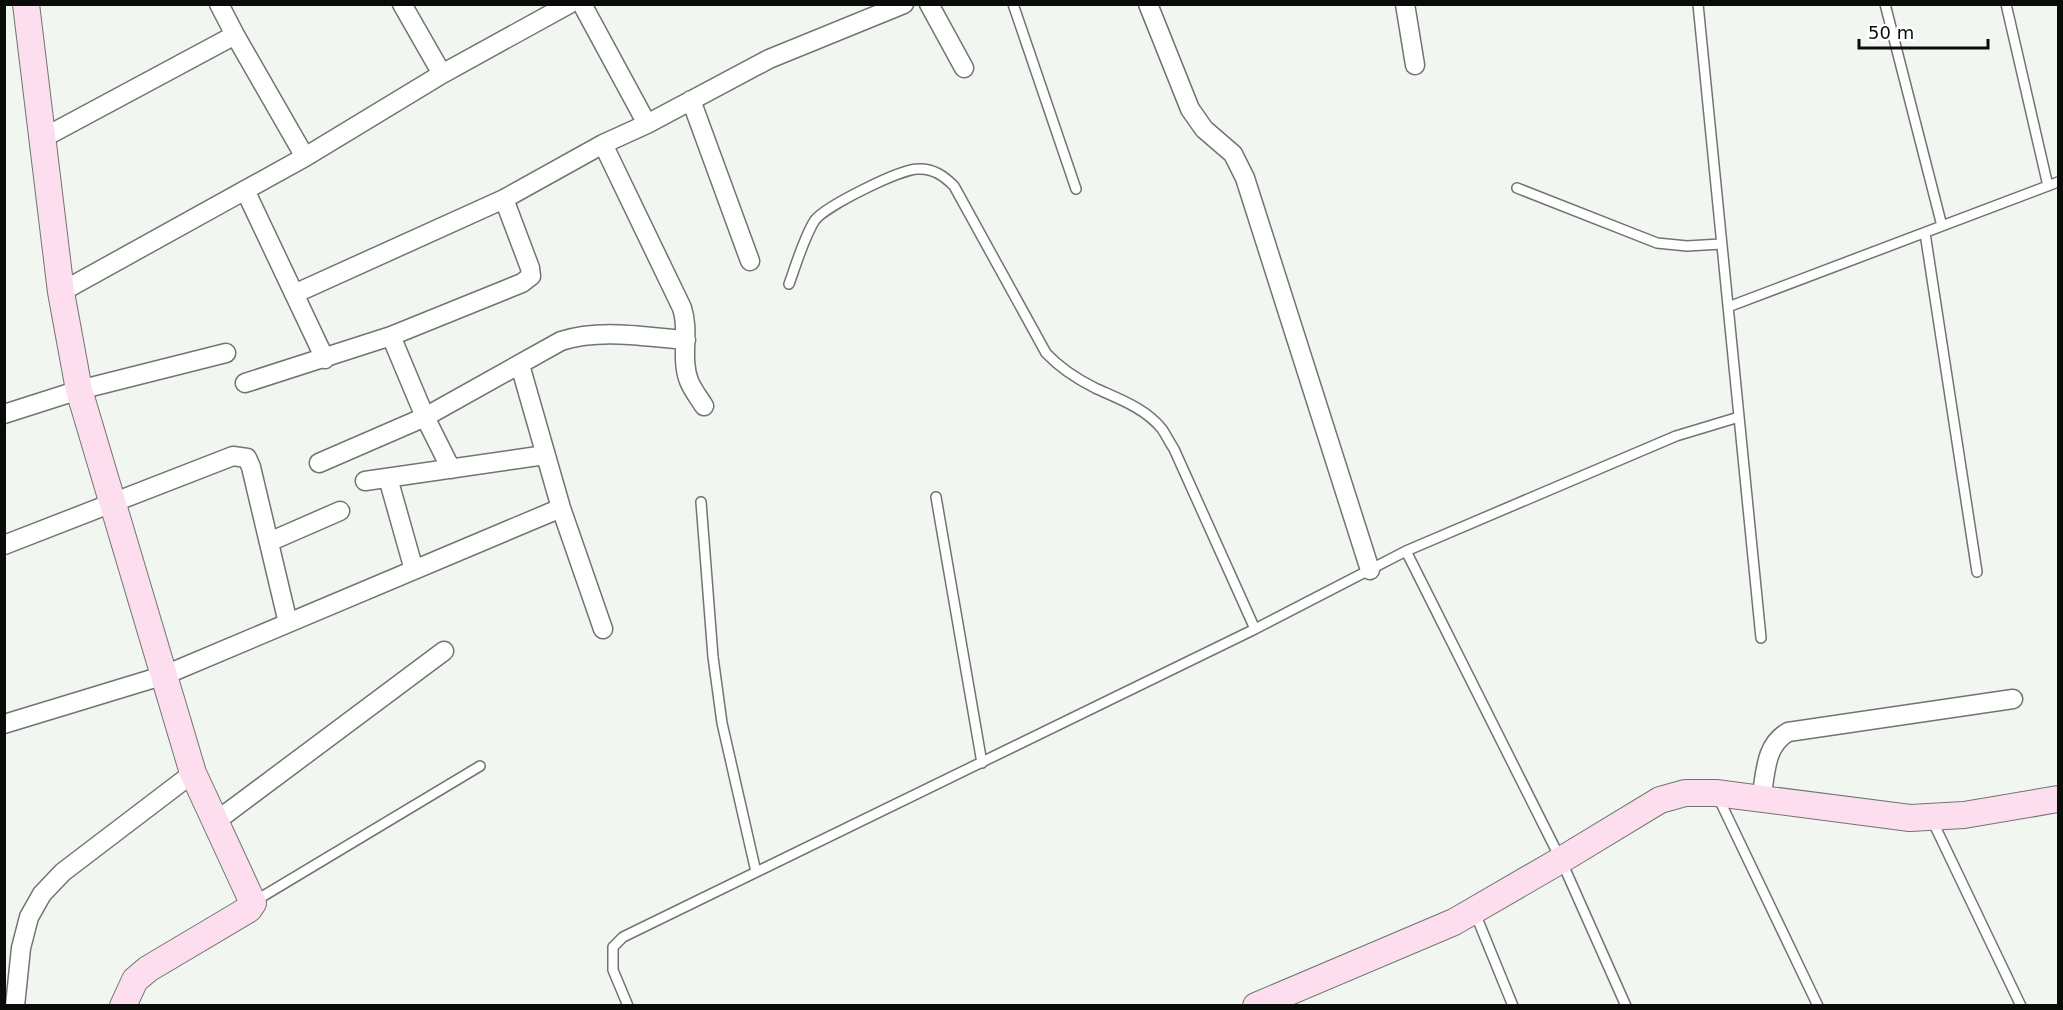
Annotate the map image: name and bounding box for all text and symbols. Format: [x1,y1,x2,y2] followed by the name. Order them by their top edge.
[1859,12,1988,50] scale bar
[1868,22,1914,43] text: 50 m

